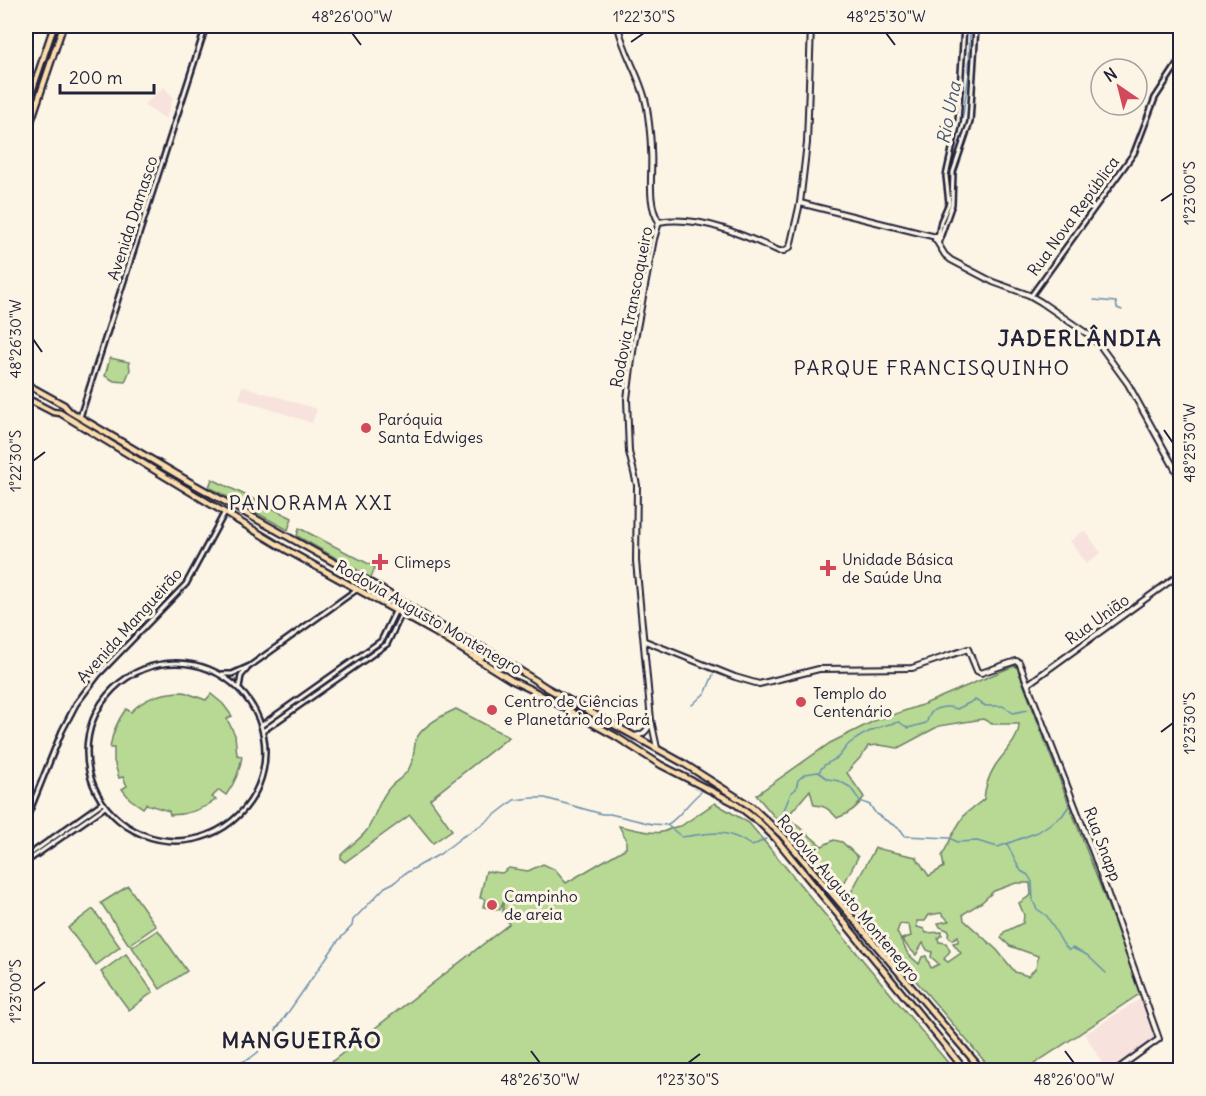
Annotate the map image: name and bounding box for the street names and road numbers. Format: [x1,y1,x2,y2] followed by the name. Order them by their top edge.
[1023,152,1123,280] street label: Rua Nova República
[102,153,162,283] street label: Avenida Damasco
[606,225,656,389] street label: Rodovia Transcoqueiro
[332,555,526,679] street label: Rodovia Augusto Montenegro
[72,563,186,687] street label: Avenida Mangueirão
[1061,589,1133,649] street label: Rua União
[1080,804,1126,884] street label: Rua Snapp
[773,810,925,986] street label: Rodovia Augusto Montenegro

